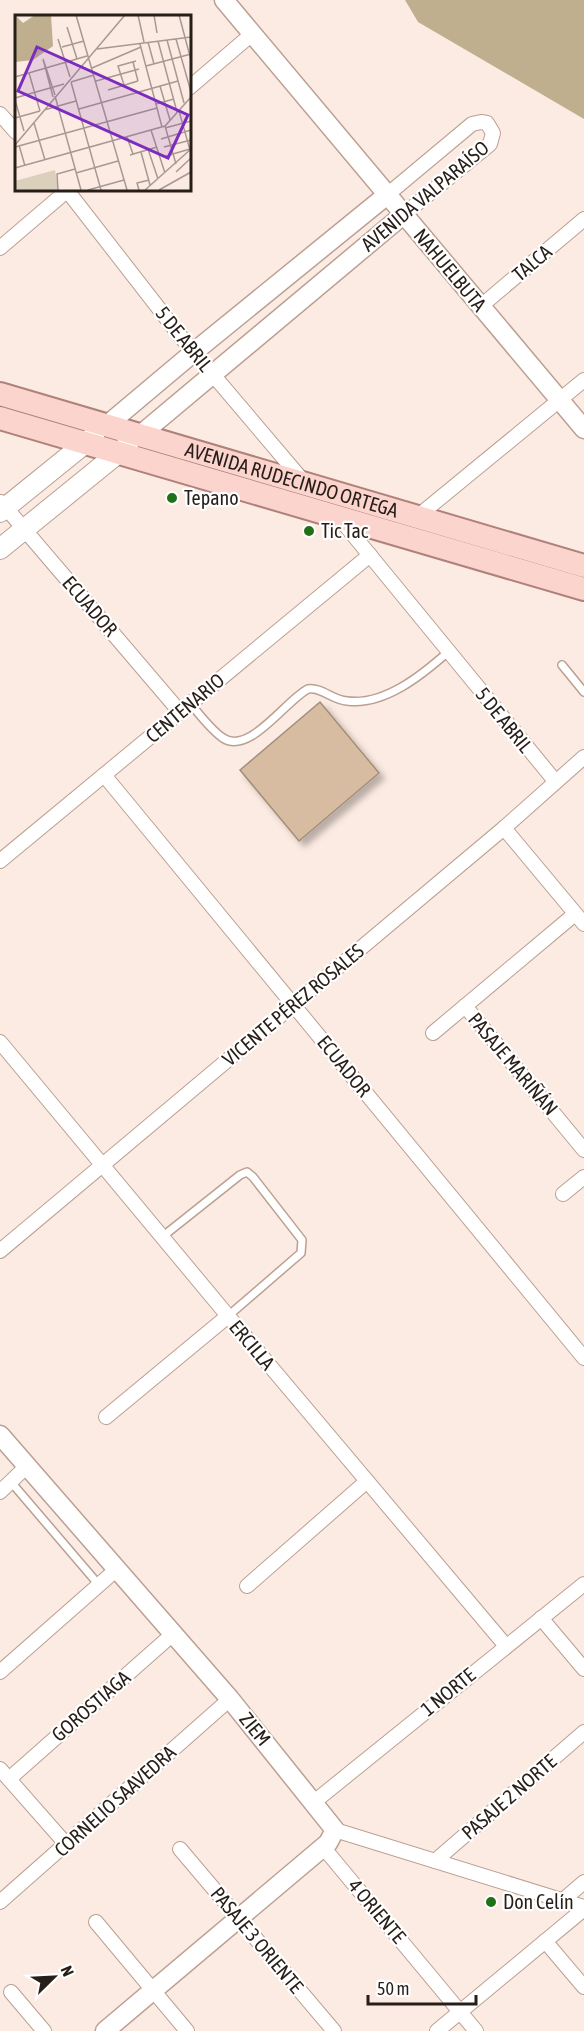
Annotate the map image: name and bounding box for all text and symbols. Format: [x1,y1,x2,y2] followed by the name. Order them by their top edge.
[15,15,190,190] inset map
[356,136,493,256] street label: AVENIDA VALPARAÍSO
[409,224,492,316] street label: NAHUELBUTA
[507,240,556,286] street label: TALCA
[151,302,218,376] street label: 5 DE ABRIL
[183,437,401,522] street label: AVENIDA RUDECINDO ORTEGA
[184,486,239,509] place label: Tepano
[165,491,179,505] marker: Tepano
[321,519,369,542] place label: Tic Tac
[302,524,316,538] marker: Tic Tac
[58,571,123,640] street label: ECUADOR
[141,668,228,747] street label: CENTENARIO
[471,683,538,757] street label: 5 DE ABRIL
[217,939,368,1070] street label: VICENTE PÉREZ ROSALES
[464,1008,563,1119] street label: PASAJE MARIÑÁN
[313,1030,376,1101] street label: ECUADOR
[225,1315,280,1374] street label: ERCILLA
[416,1663,480,1720] street label: 1 NORTE
[47,1665,135,1746] street label: GOROSTIAGA
[235,1707,276,1750] street label: ZIEM
[49,1740,180,1861] street label: CORNELIO SAAVEDRA
[457,1749,561,1844] street label: PASAJE 2 NORTE
[344,1874,411,1948] street label: 4 ORIENTE
[206,1882,309,1998] street label: PASAJE 3 ORIENTE
[503,1890,574,1913] place label: Don Celín
[484,1895,498,1909] marker: Don Celín
[24,1947,84,2007] north arrow
[58,1963,78,1979] text: N
[368,1968,476,2006] scale bar
[377,1978,409,1999] text: 50 m

